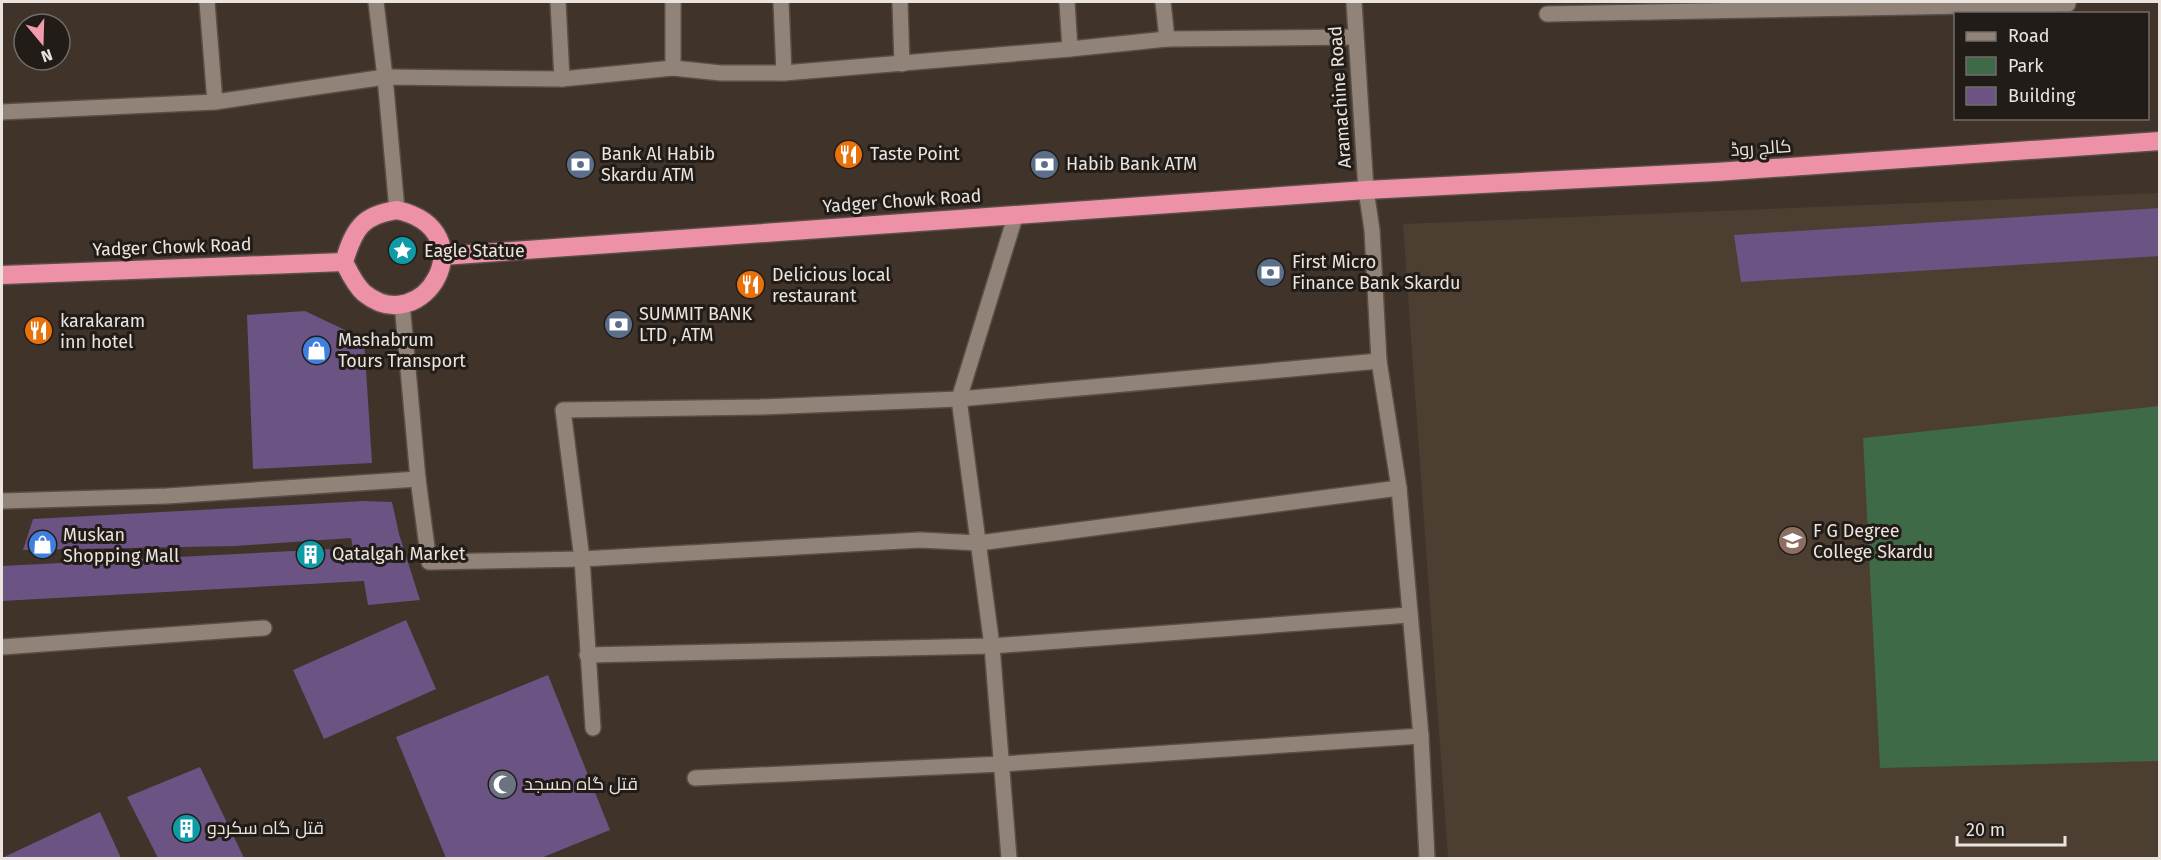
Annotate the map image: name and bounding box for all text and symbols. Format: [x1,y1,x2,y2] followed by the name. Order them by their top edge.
[12,12,72,72] north arrow
[1954,12,2149,120] legend
[1324,25,1356,169] street label: Aramachine Road
[2008,25,2050,47] text: Road
[39,45,55,66] text: N
[2008,55,2044,77] text: Park
[2008,85,2076,107] text: Building
[1730,135,1792,162] street label: کالج روڈ
[833,138,865,170] restaurant icon: Taste Point
[601,143,715,186] place label: Bank Al Habib Skardu ATM
[870,143,960,165] place label: Taste Point
[564,148,596,180] bank icon: Bank Al Habib Skardu ATM
[1029,148,1061,180] bank icon: Habib Bank ATM
[1066,153,1197,175] place label: Habib Bank ATM
[822,184,982,218] street label: Yadger Chowk Road
[92,233,252,261] street label: Yadger Chowk Road
[387,235,419,267] place icon: Eagle Statue
[424,240,525,262] place label: Eagle Statue
[1292,251,1460,294] place label: First Micro Finance Bank Skardu
[1255,256,1287,288] bank icon: First Micro Finance Bank Skardu
[772,264,891,307] place label: Delicious local restaurant
[735,269,767,301] restaurant icon: Delicious local restaurant
[639,303,753,346] place label: SUMMIT BANK LTD , ATM
[602,308,634,340] bank icon: SUMMIT BANK LTD , ATM
[60,310,145,353] place label: karakaram inn hotel
[23,315,55,347] restaurant icon: karakaram inn hotel
[338,329,466,372] place label: Mashabrum Tours Transport
[301,334,333,366] shop icon: Mashabrum Tours Transport
[1813,520,1933,563] place label: F G Degree College Skardu
[63,524,179,567] place label: Muskan Shopping Mall
[1776,525,1808,557] school or university icon: F G Degree College Skardu
[26,529,58,561] shop icon: Muskan Shopping Mall
[295,538,327,570] building icon: Qatalgah Market
[332,543,466,565] place label: Qatalgah Market
[487,768,519,800] mosque icon: قتل گاہ مسجد
[524,773,638,795] place label: قتل گاہ مسجد
[1957,809,2065,847] scale bar
[170,812,202,844] building icon: قتل گاہ سکردو
[207,817,324,839] place label: قتل گاہ سکردو
[1966,819,2005,841] text: 20 m

